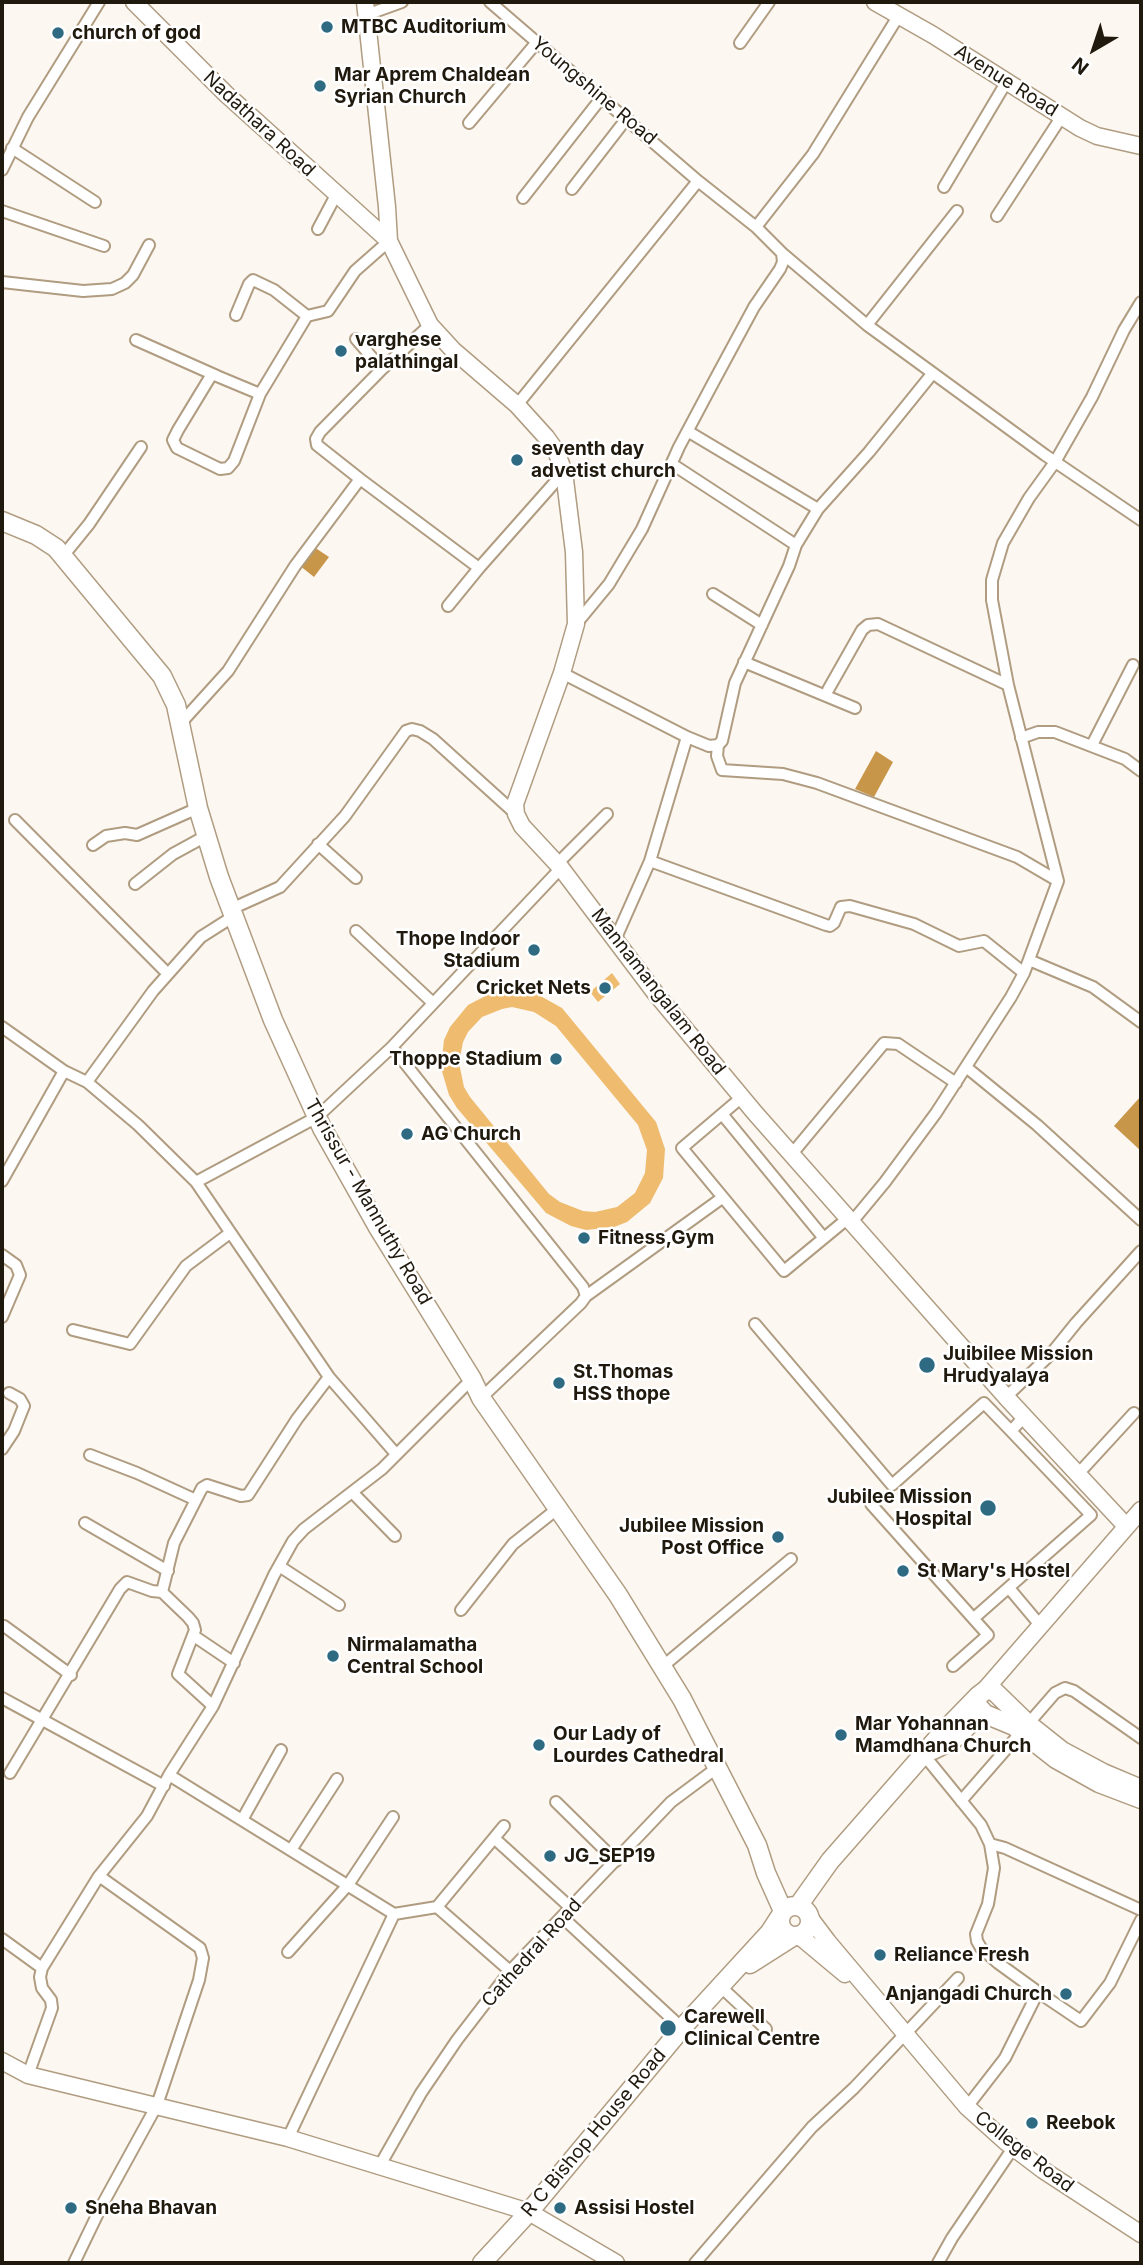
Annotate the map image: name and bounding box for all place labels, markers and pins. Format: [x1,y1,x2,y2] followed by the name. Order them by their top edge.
[341,16,506,38] place label: MTBC Auditorium
[319,19,335,35] marker: MTBC Auditorium
[72,22,201,44] place label: church of god
[50,25,66,41] marker: church of god
[334,64,530,108] place label: Mar Aprem Chaldean Syrian Church
[312,78,328,94] marker: Mar Aprem Chaldean Syrian Church
[355,329,458,373] place label: varghese palathingal
[333,343,349,359] marker: varghese palathingal
[531,438,676,482] place label: seventh day advetist church
[509,452,525,468] marker: seventh day advetist church
[396,928,520,972] place label: Thope Indoor Stadium
[526,942,542,958] marker: Thope Indoor Stadium
[476,977,591,999] place label: Cricket Nets
[597,980,613,996] marker: Cricket Nets
[389,1048,542,1070] place label: Thoppe Stadium
[548,1051,564,1067] marker: Thoppe Stadium
[421,1123,521,1145] place label: AG Church
[399,1126,415,1142] marker: AG Church
[598,1227,714,1249] place label: Fitness,Gym
[576,1230,592,1246] marker: Fitness,Gym
[943,1343,1093,1387] place label: Juibilee Mission Hrudyalaya
[917,1355,937,1375] marker: Juibilee Mission Hrudyalaya
[573,1361,673,1405] place label: St.Thomas HSS thope
[551,1375,567,1391] marker: St.Thomas HSS thope
[827,1486,972,1530] place label: Jubilee Mission Hospital
[978,1498,998,1518] marker: Jubilee Mission Hospital
[619,1515,764,1559] place label: Jubilee Mission Post Office
[770,1529,786,1545] marker: Jubilee Mission Post Office
[917,1560,1070,1582] place label: St Mary's Hostel
[895,1563,911,1579] marker: St Mary's Hostel
[347,1634,483,1678] place label: Nirmalamatha Central School
[325,1648,341,1664] marker: Nirmalamatha Central School
[855,1713,1031,1757] place label: Mar Yohannan Mamdhana Church
[553,1723,724,1767] place label: Our Lady of Lourdes Cathedral
[833,1727,849,1743] marker: Mar Yohannan Mamdhana Church
[531,1737,547,1753] marker: Our Lady of Lourdes Cathedral
[564,1845,655,1867] place label: JG_SEP19
[542,1848,558,1864] marker: JG_SEP19
[894,1944,1030,1966] place label: Reliance Fresh
[872,1947,888,1963] marker: Reliance Fresh
[885,1983,1052,2005] place label: Anjangadi Church
[1058,1986,1074,2002] marker: Anjangadi Church
[684,2006,820,2050] place label: Carewell Clinical Centre
[658,2018,678,2038] marker: Carewell Clinical Centre
[1046,2112,1116,2134] place label: Reebok
[1024,2115,1040,2131] marker: Reebok
[85,2197,217,2219] place label: Sneha Bhavan
[574,2197,694,2219] place label: Assisi Hostel
[63,2200,79,2216] marker: Sneha Bhavan
[552,2200,568,2216] marker: Assisi Hostel

